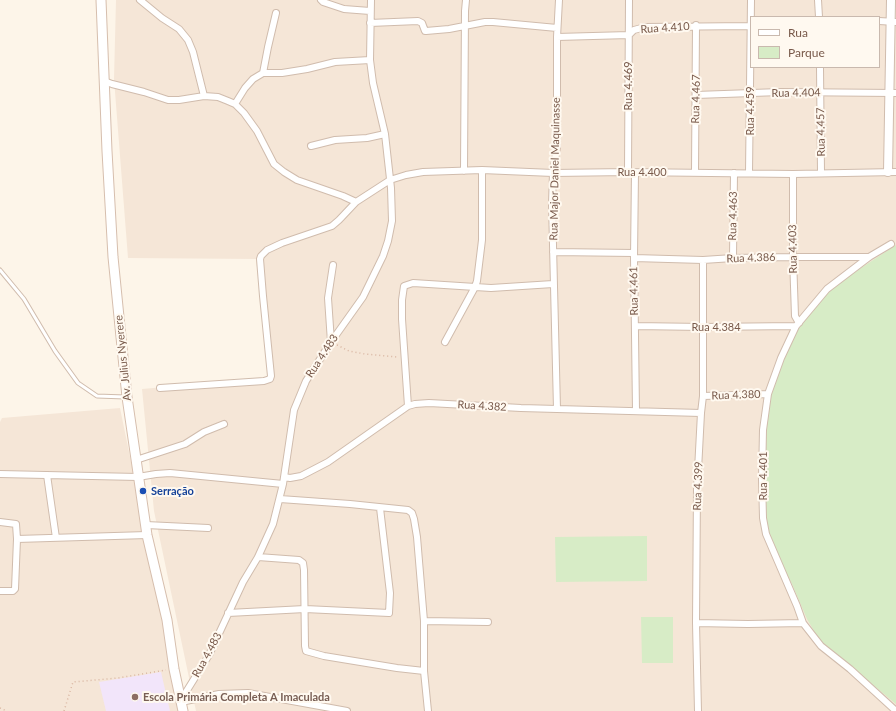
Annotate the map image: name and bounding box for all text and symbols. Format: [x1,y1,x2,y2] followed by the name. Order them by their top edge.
[750,16,880,68] legend
[640,20,690,36] street label: Rua 4.410
[788,25,808,40] text: Rua
[788,45,825,60] text: Parque
[621,61,635,111] street label: Rua 4.469
[689,74,703,124] street label: Rua 4.467
[743,86,757,136] street label: Rua 4.459
[771,86,821,100] street label: Rua 4.404
[547,97,563,241] street label: Rua Major Daniel Maquinasse
[814,107,828,157] street label: Rua 4.457
[617,165,667,179] street label: Rua 4.400
[726,191,740,241] street label: Rua 4.463
[786,224,800,274] street label: Rua 4.403
[726,251,776,265] street label: Rua 4.386
[627,266,641,316] street label: Rua 4.461
[112,315,134,401] street label: Av. Julius Nyerere
[691,320,741,334] street label: Rua 4.384
[303,332,341,380] street label: Rua 4.483
[711,388,761,402] street label: Rua 4.380
[457,398,507,414] street label: Rua 4.382
[756,451,770,501] street label: Rua 4.401
[691,461,705,511] street label: Rua 4.399
[151,484,194,498] place label: Serração
[138,486,148,496] marker: Serração
[189,630,225,680] street label: Rua 4.483
[143,690,330,704] place label: Escola Primária Completa A Imaculada
[130,692,140,702] marker: Escola Primária Completa A Imaculada

